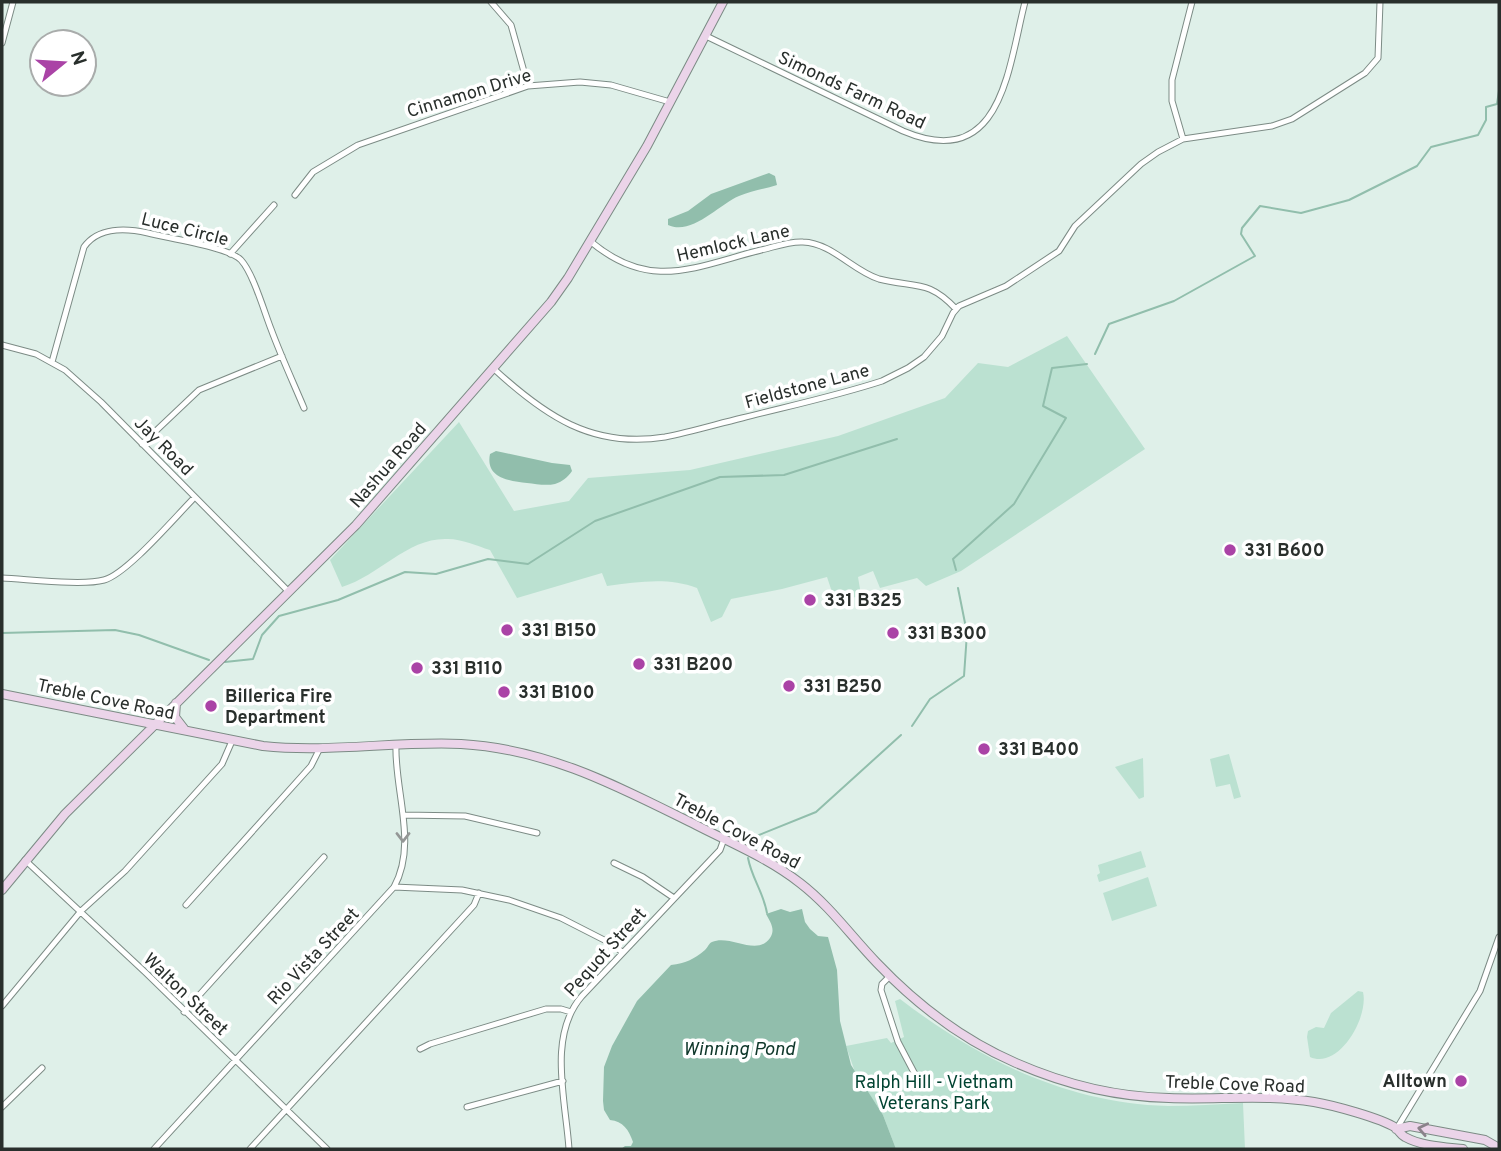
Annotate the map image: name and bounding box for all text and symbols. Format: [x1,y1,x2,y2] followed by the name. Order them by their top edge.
[28,28,98,98] north arrow
[774,47,929,136] street label: Simonds Farm Road
[64,48,91,69] text: N
[404,65,534,124] street label: Cinnamon Drive
[139,208,231,252] street label: Luce Circle
[675,220,792,269] street label: Hemlock Lane
[742,360,872,415] street label: Fieldstone Lane
[128,413,197,482] street label: Jay Road
[346,418,433,513] street label: Nashua Road
[1244,540,1324,563] place label: 331 B600
[1222,542,1238,558] marker: 331 B600
[824,590,902,613] place label: 331 B325
[802,592,818,608] marker: 331 B325
[521,620,597,643] place label: 331 B150
[499,622,515,638] marker: 331 B150
[907,623,987,646] place label: 331 B300
[885,625,901,641] marker: 331 B300
[653,654,733,677] place label: 331 B200
[631,656,647,672] marker: 331 B200
[431,658,503,681] place label: 331 B110
[409,660,425,676] marker: 331 B110
[35,675,177,726] street label: Treble Cove Road
[803,676,882,699] place label: 331 B250
[781,678,797,694] marker: 331 B250
[518,682,595,705] place label: 331 B100
[496,684,512,700] marker: 331 B100
[225,686,332,730] place label: Billerica Fire Department
[203,698,219,714] marker: Billerica Fire Department
[998,739,1079,762] place label: 331 B400
[976,741,992,757] marker: 331 B400
[669,789,804,875] street label: Treble Cove Road
[395,832,411,842] one-way arrow
[263,904,365,1010] street label: Rio Vista Street
[560,904,652,1002] street label: Pequot Street
[138,949,232,1041] street label: Walton Street
[683,1038,797,1062] water label: Winning Pond
[1382,1071,1447,1094] place label: Alltown
[854,1072,1014,1116] park label: Ralph Hill - Vietnam Veterans Park
[1164,1072,1305,1099] street label: Treble Cove Road
[1453,1073,1469,1089] marker: Alltown
[1417,1123,1429,1138] one-way arrow

